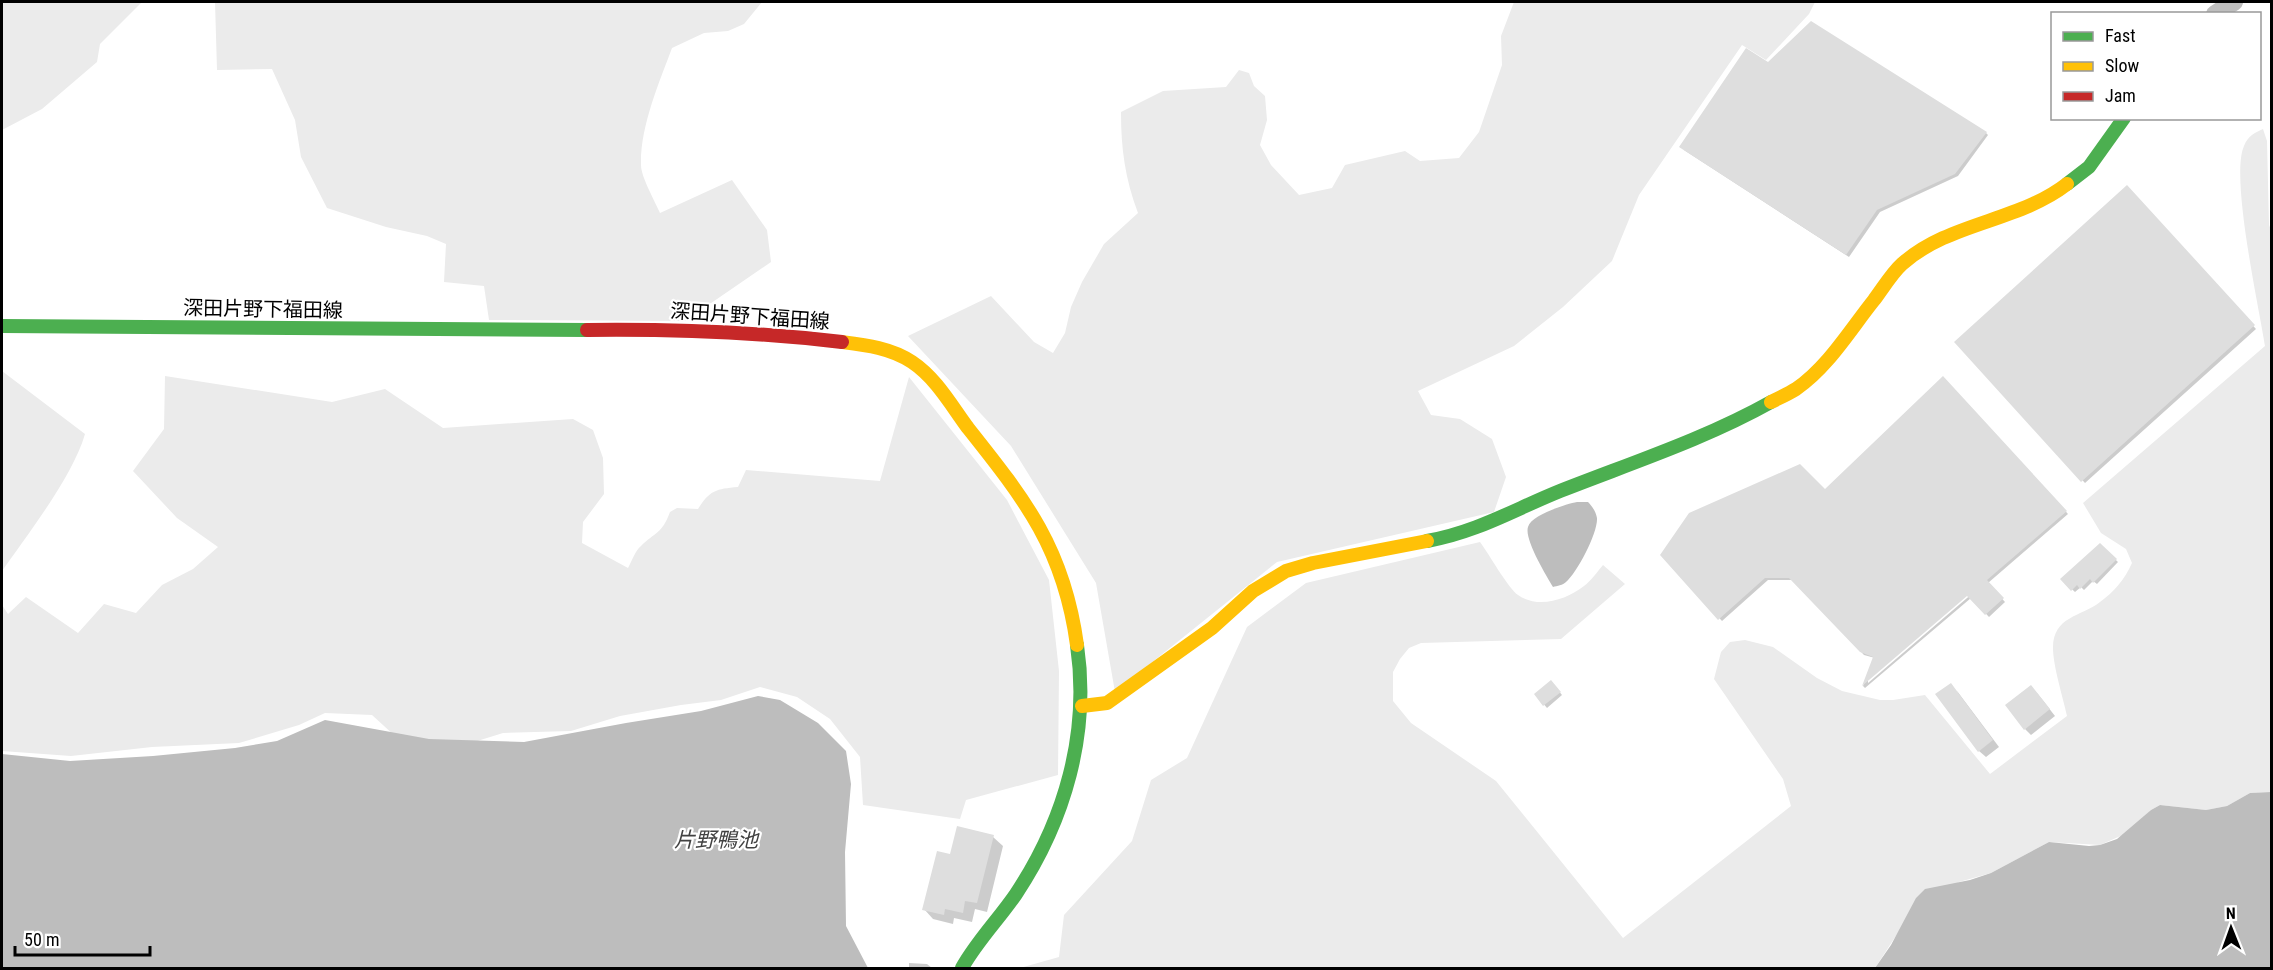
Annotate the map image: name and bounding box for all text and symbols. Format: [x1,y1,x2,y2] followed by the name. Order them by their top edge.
[2051,12,2261,120] legend
[2105,25,2136,46] text: Fast
[2105,55,2140,76] text: Slow
[2105,85,2136,106] text: Jam
[183,296,343,322] street label: 深田片野下福田線
[669,298,831,334] street label: 深田片野下福田線
[674,828,760,852] water label: 片野鴨池
[2201,898,2261,958] north arrow
[2226,904,2236,923] text: N
[15,919,150,957] scale bar
[24,929,59,950] text: 50 m

